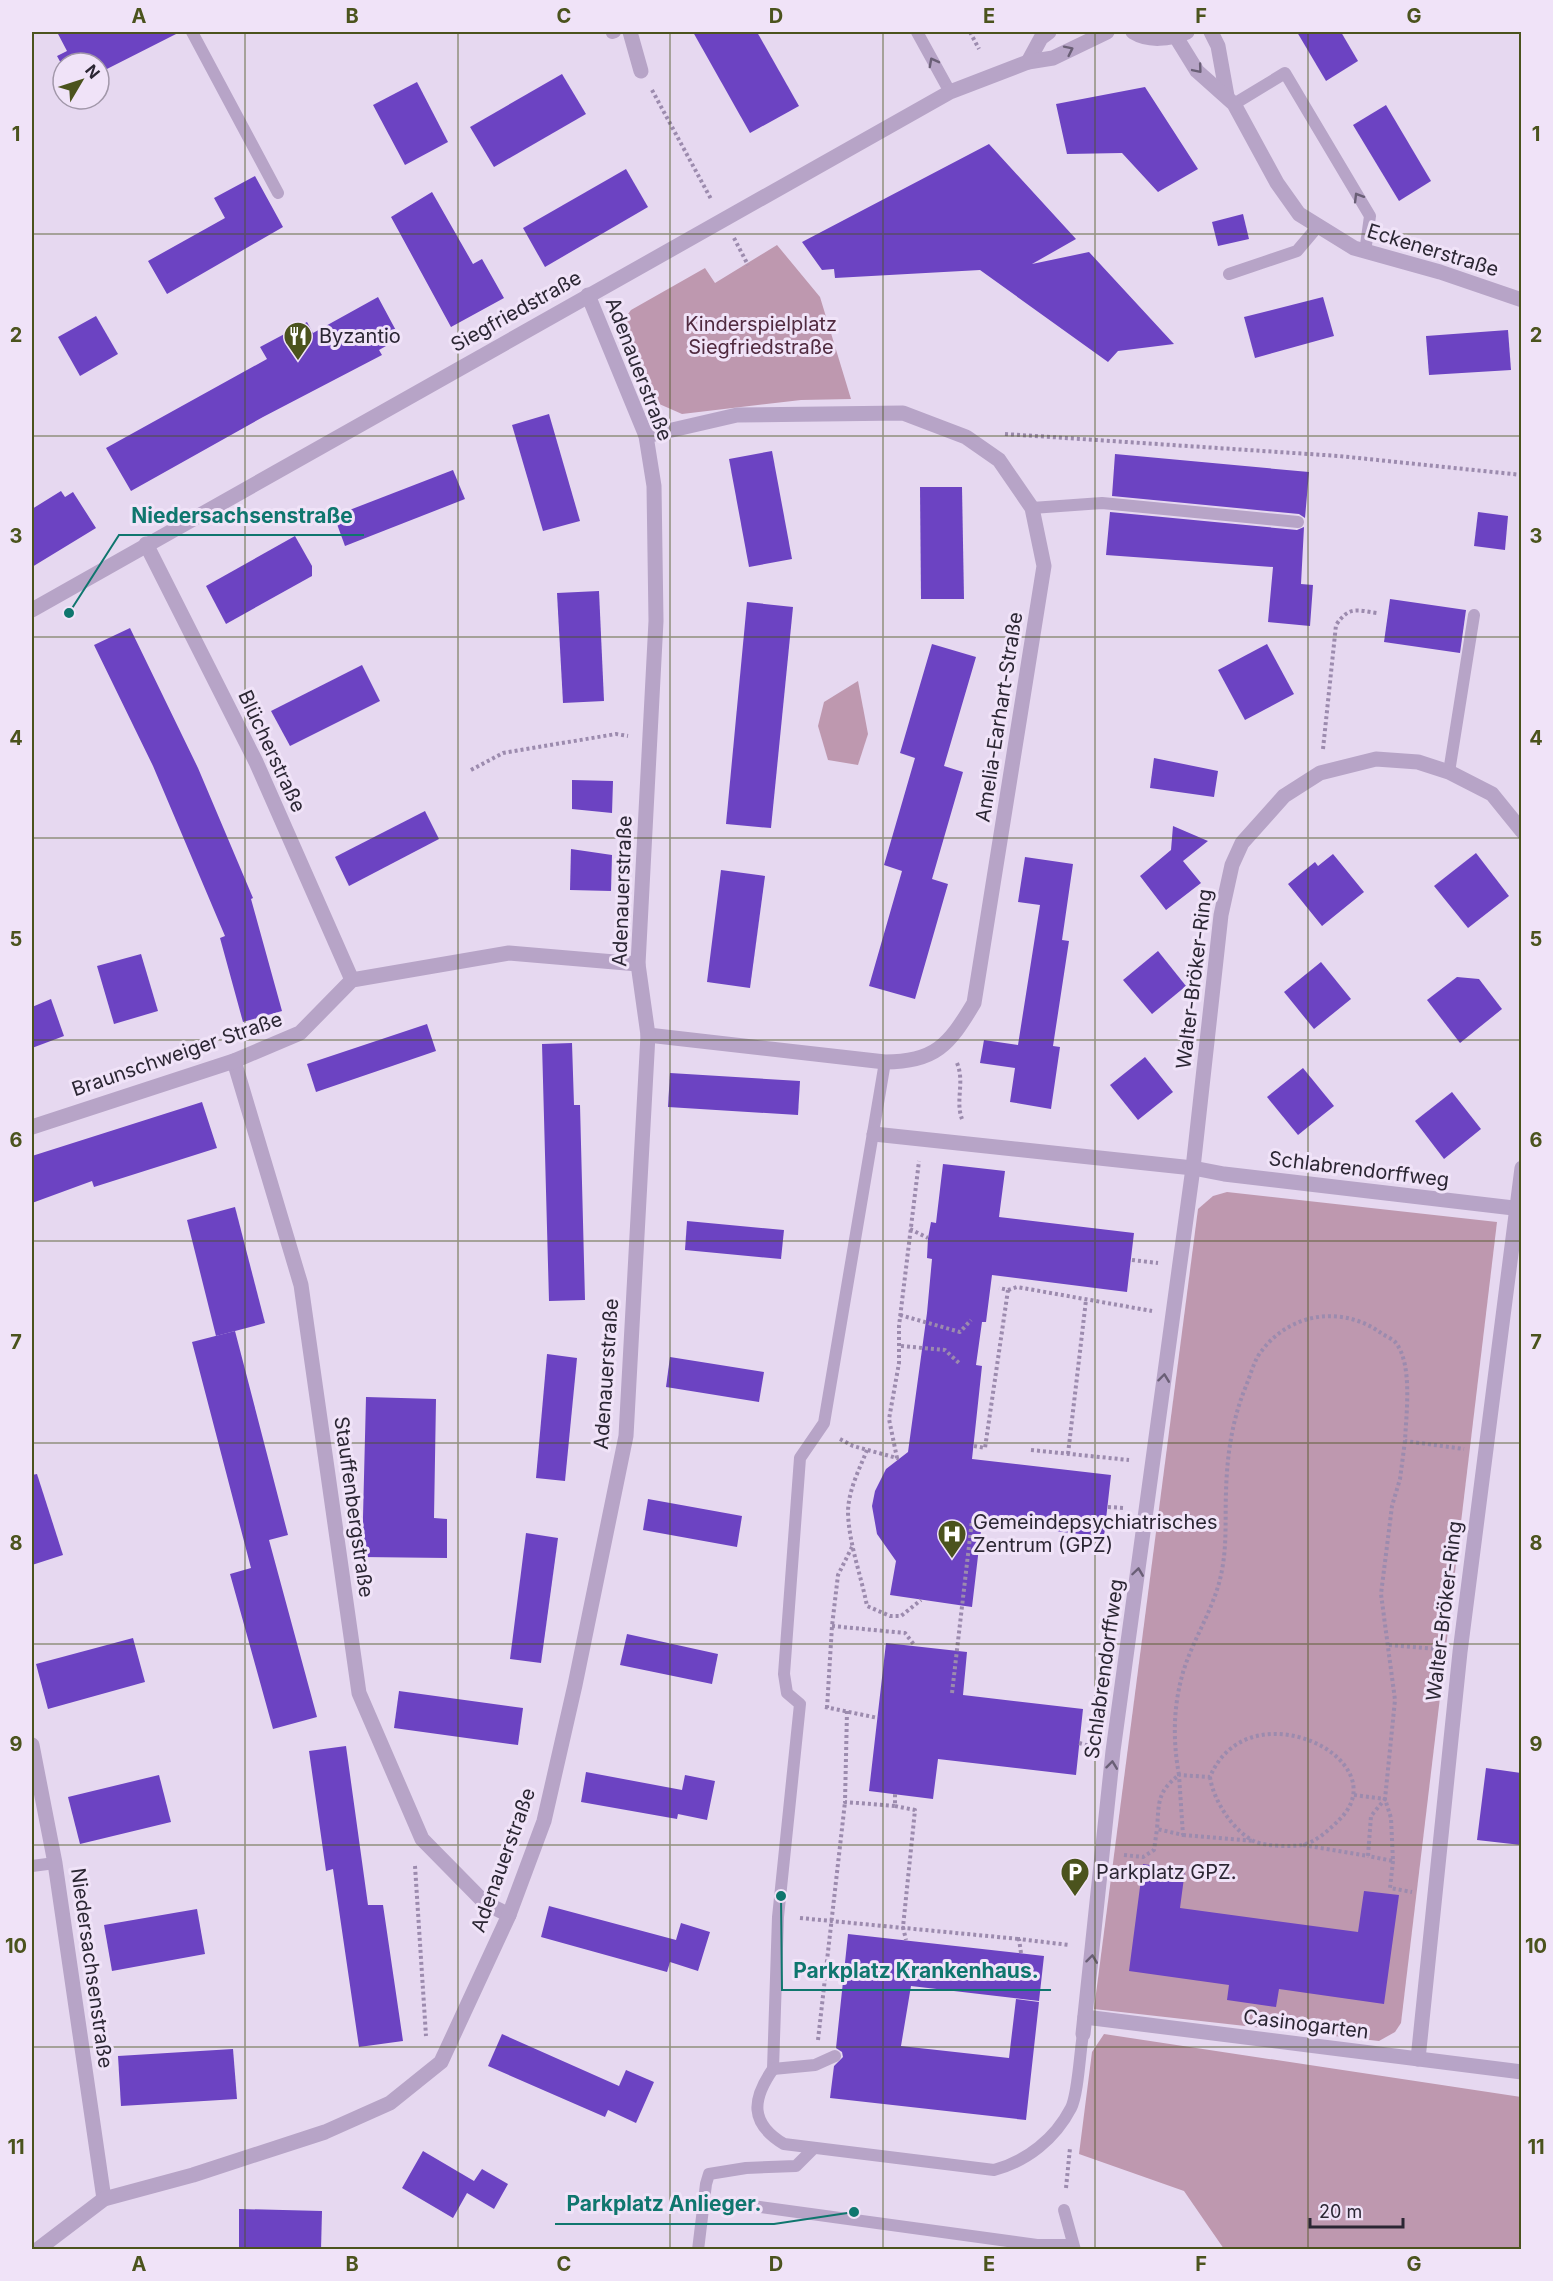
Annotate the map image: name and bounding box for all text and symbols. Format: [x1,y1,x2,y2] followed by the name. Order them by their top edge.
[132,4,147,28] text: A
[345,4,359,28] text: B
[557,4,571,28] text: C
[769,4,783,28] text: D
[983,4,995,28] text: E
[1195,4,1207,28] text: F
[1406,4,1422,28] text: G
[1062,45,1073,57] one-way arrow
[51,51,111,111] north arrow
[929,57,941,68] one-way arrow
[81,61,104,83] text: N
[1190,62,1201,73] one-way arrow
[12,122,20,146] text: 1
[1532,122,1540,146] text: 1
[1354,193,1365,203] one-way arrow
[1364,219,1502,281] street label: Eckenerstraße
[447,265,585,357] street label: Siegfriedstraße
[601,294,677,444] street label: Adenauerstraße
[685,312,837,359] park label: Kinderspielplatz Siegfriedstraße
[282,320,314,362] restaurant icon: Byzantio
[10,323,22,347] text: 2
[1530,323,1542,347] text: 2
[319,324,401,348] place label: Byzantio
[119,496,364,535] callout: Niedersachsenstraße
[131,503,353,528] text: Niedersachsenstraße
[10,524,22,548] text: 3
[1530,524,1542,548] text: 3
[971,610,1027,824] street label: Amelia-Earhart-Straße
[233,686,311,816] street label: Blücherstraße
[9,726,23,750] text: 4
[1529,726,1543,750] text: 4
[607,815,637,967] street label: Adenauerstraße
[1171,888,1217,1070] street label: Walter-Bröker-Ring
[10,927,22,951] text: 5
[1530,927,1542,951] text: 5
[69,1007,285,1101] street label: Braunschweiger Straße
[10,1128,23,1152] text: 6
[1530,1128,1543,1152] text: 6
[1268,1146,1450,1192] street label: Schlabrendorffweg
[589,1298,623,1450] street label: Adenauerstraße
[10,1330,22,1354] text: 7
[1530,1330,1542,1354] text: 7
[1157,1374,1169,1383] one-way arrow
[329,1415,379,1599] street label: Stauffenbergstraße
[973,1510,1218,1557] place label: Gemeindepsychiatrisches Zentrum (GPZ)
[936,1518,968,1560] hospital icon: Gemeindepsychiatrisches Zentrum (GPZ)
[1421,1520,1467,1702] street label: Walter-Bröker-Ring
[9,1531,23,1555] text: 8
[1529,1531,1543,1555] text: 8
[1131,1567,1144,1576] one-way arrow
[1079,1578,1129,1760] street label: Schlabrendorffweg
[10,1732,23,1756] text: 9
[1530,1732,1543,1756] text: 9
[1105,1760,1117,1769] one-way arrow
[466,1785,540,1935] street label: Adenauerstraße
[1059,1856,1091,1898] parking icon: Parkplatz GPZ.
[1096,1860,1236,1884] place label: Parkplatz GPZ.
[66,1866,118,2070] street label: Niedersachsenstraße
[5,1934,27,1958] text: 10
[1525,1934,1547,1958] text: 10
[782,1951,1051,1990] callout: Parkplatz Krankenhaus.
[1085,1954,1098,1963] one-way arrow
[793,1958,1039,1983] text: Parkplatz Krankenhaus.
[1242,2004,1370,2044] street label: Casinogarten
[7,2135,25,2159] text: 11
[1527,2135,1545,2159] text: 11
[555,2185,774,2224] callout: Parkplatz Anlieger.
[566,2191,762,2216] text: Parkplatz Anlieger.
[1310,2191,1403,2229] scale bar
[1319,2201,1362,2222] text: 20 m
[132,2252,147,2276] text: A
[345,2252,359,2276] text: B
[557,2252,571,2276] text: C
[769,2252,783,2276] text: D
[983,2252,995,2276] text: E
[1195,2252,1207,2276] text: F
[1406,2252,1422,2276] text: G

